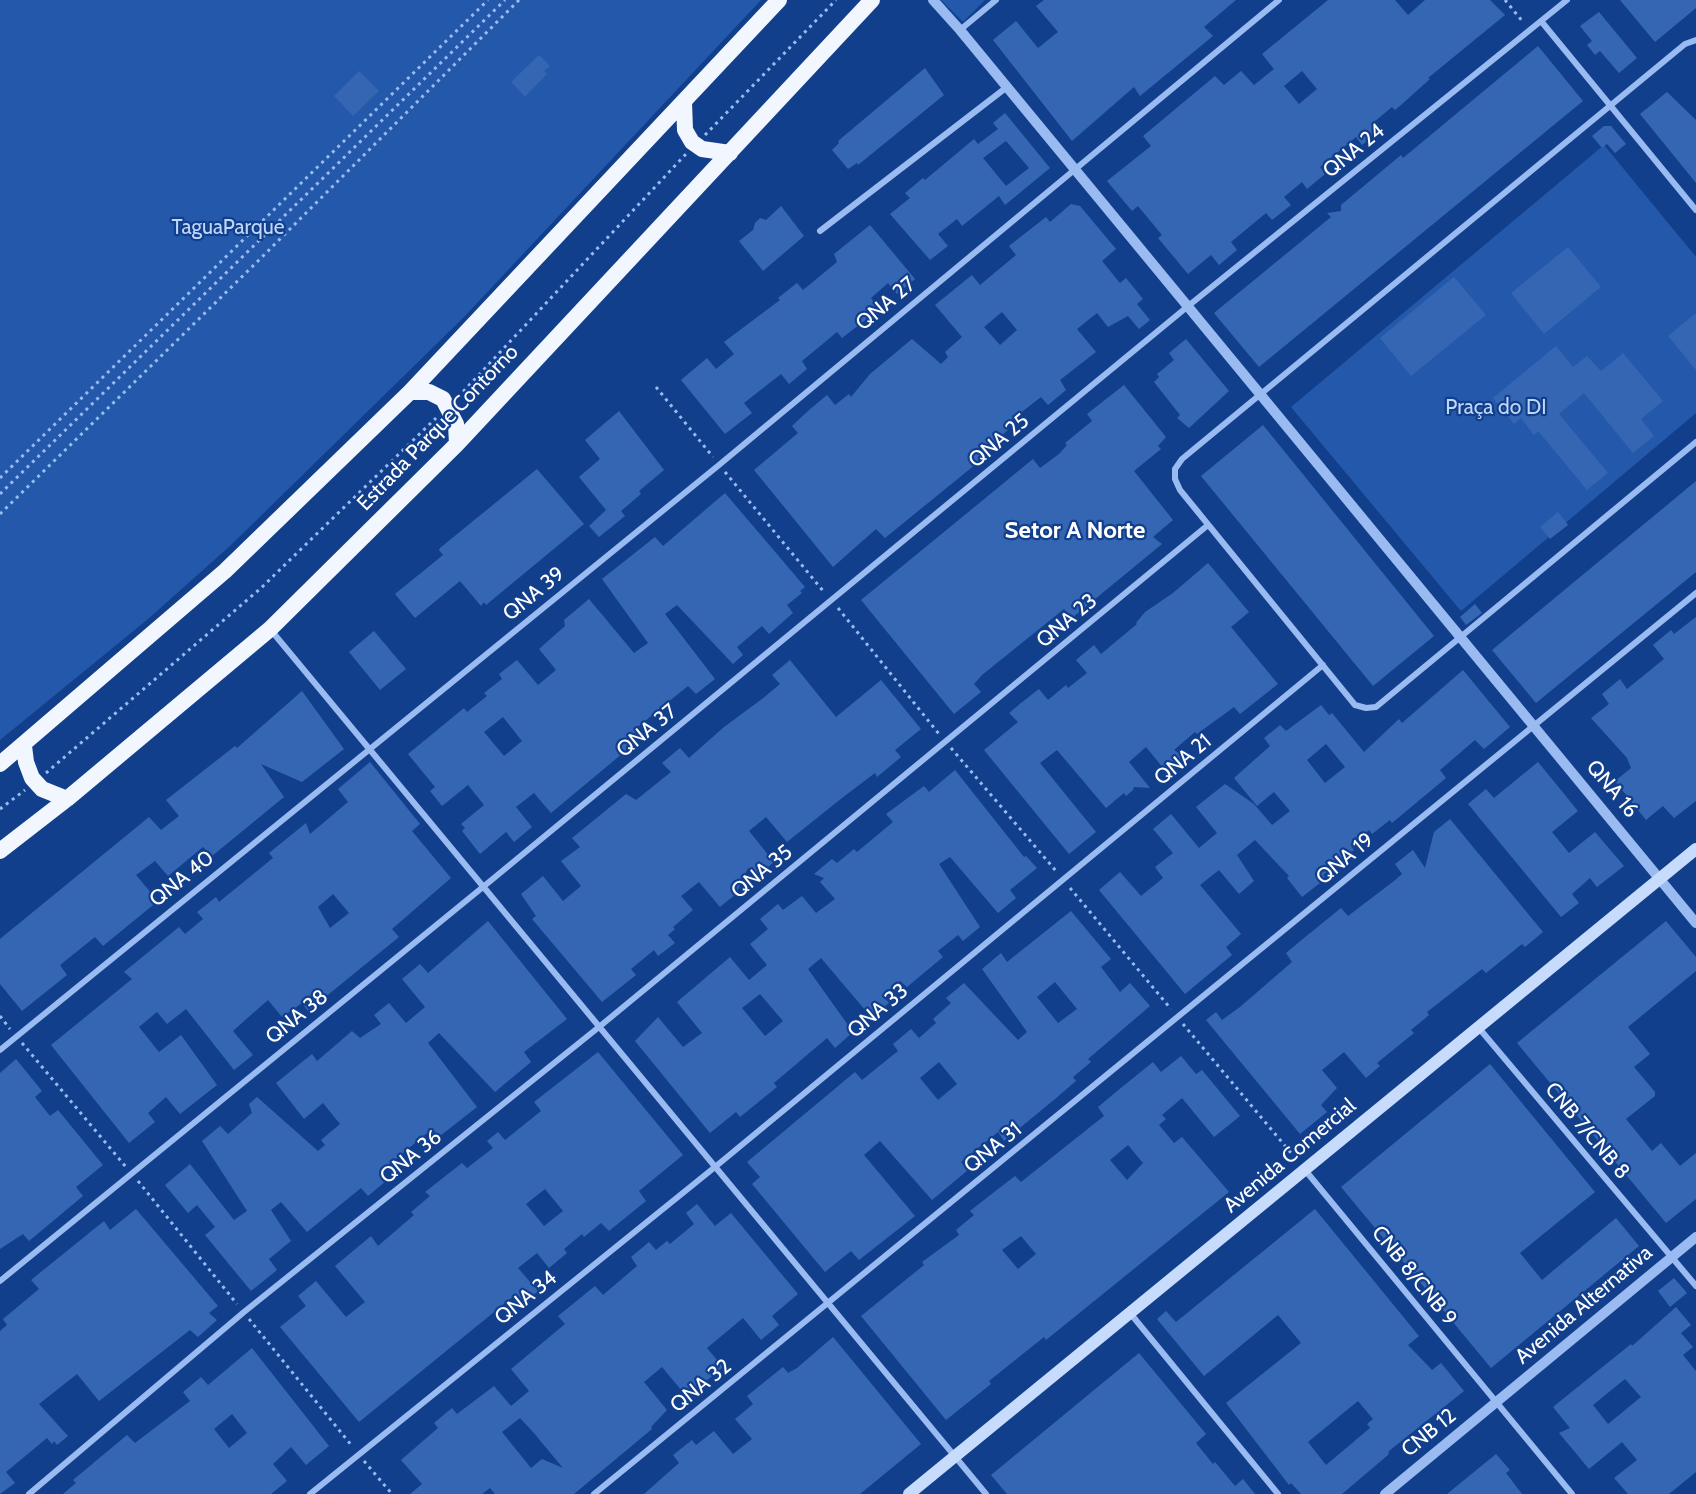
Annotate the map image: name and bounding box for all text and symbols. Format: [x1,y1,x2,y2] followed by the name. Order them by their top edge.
[1318,119,1390,183] street label: QNA 24
[172,215,284,241] park label: TaguaParque
[851,272,921,336] street label: QNA 27
[352,340,524,516] street label: Estrada Parque Contorno
[1445,395,1547,421] park label: Praça do DI
[964,409,1034,473] street label: QNA 25
[1005,517,1145,545] district label: Setor A Norte
[498,562,570,626] street label: QNA 39
[1032,589,1102,653] street label: QNA 23
[612,699,682,763] street label: QNA 37
[1149,729,1217,791] street label: QNA 21
[1581,755,1643,823] street label: QNA 16
[1311,828,1379,890] street label: QNA 19
[726,840,798,904] street label: QNA 35
[145,845,219,913] street label: QNA 40
[843,978,913,1044] street label: QNA 33
[261,984,333,1050] street label: QNA 38
[1539,1077,1635,1185] street label: CNB 7/CNB 8
[1219,1093,1361,1219] street label: Avenida Comercial
[959,1117,1027,1179] street label: QNA 31
[375,1125,447,1189] street label: QNA 36
[1366,1221,1462,1331] street label: CNB 8/CNB 9
[1510,1240,1658,1370] street label: Avenida Alternativa
[490,1266,562,1330] street label: QNA 34
[665,1354,737,1418] street label: QNA 32
[1397,1403,1461,1463] street label: CNB 12

